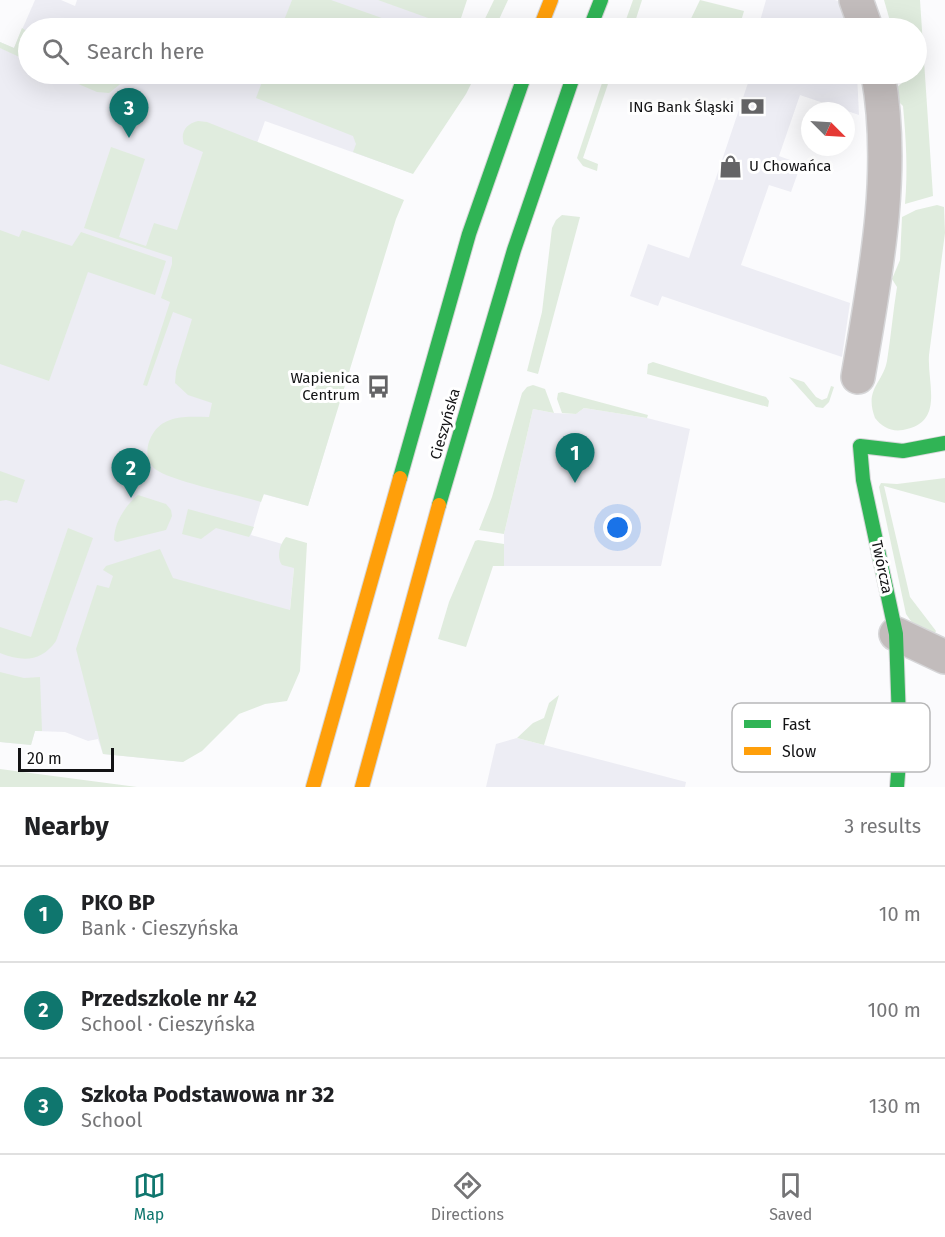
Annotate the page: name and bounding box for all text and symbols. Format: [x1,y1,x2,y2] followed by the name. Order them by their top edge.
[18,18,927,84] search box
[39,35,72,68] icon: search
[87,38,205,65] text: Search here
[110,88,148,138] pin: 3
[739,94,765,120] bank icon: ING Bank Śląski
[629,98,734,116] place label: ING Bank Śląski
[801,102,855,156] north arrow
[718,153,744,179] shop icon: U Chowańca
[749,157,831,175] place label: U Chowańca
[290,369,360,404] place label: Wapienica Centrum
[365,374,391,400] bus stop icon: Wapienica Centrum
[426,386,464,462] street label: Cieszyńska
[556,434,594,483] pin: 1
[112,448,150,498] pin: 2
[603,513,632,542] your location
[868,539,896,595] street label: Twórcza
[732,703,930,772] legend
[782,715,811,734] text: Fast
[782,742,817,761] text: Slow
[18,745,114,772] scale bar
[27,749,62,768] text: 20 m
[24,811,109,842] text: Nearby
[844,814,921,838] text: 3 results
[81,889,155,916] text: PKO BP
[39,902,48,926] text: 1
[879,902,921,926] text: 10 m
[81,916,239,940] text: Bank · Cieszyńska
[81,985,257,1012] text: Przedszkole nr 42
[38,998,49,1022] text: 2
[868,998,921,1022] text: 100 m
[81,1012,255,1036] text: School · Cieszyńska
[81,1081,334,1108] text: Szkoła Podstawowa nr 32
[38,1094,49,1118] text: 3
[869,1094,921,1118] text: 130 m
[81,1108,142,1132] text: School
[133,1169,166,1224] tab: Map
[431,1169,504,1224] tab: Directions
[769,1169,812,1224] tab: Saved

